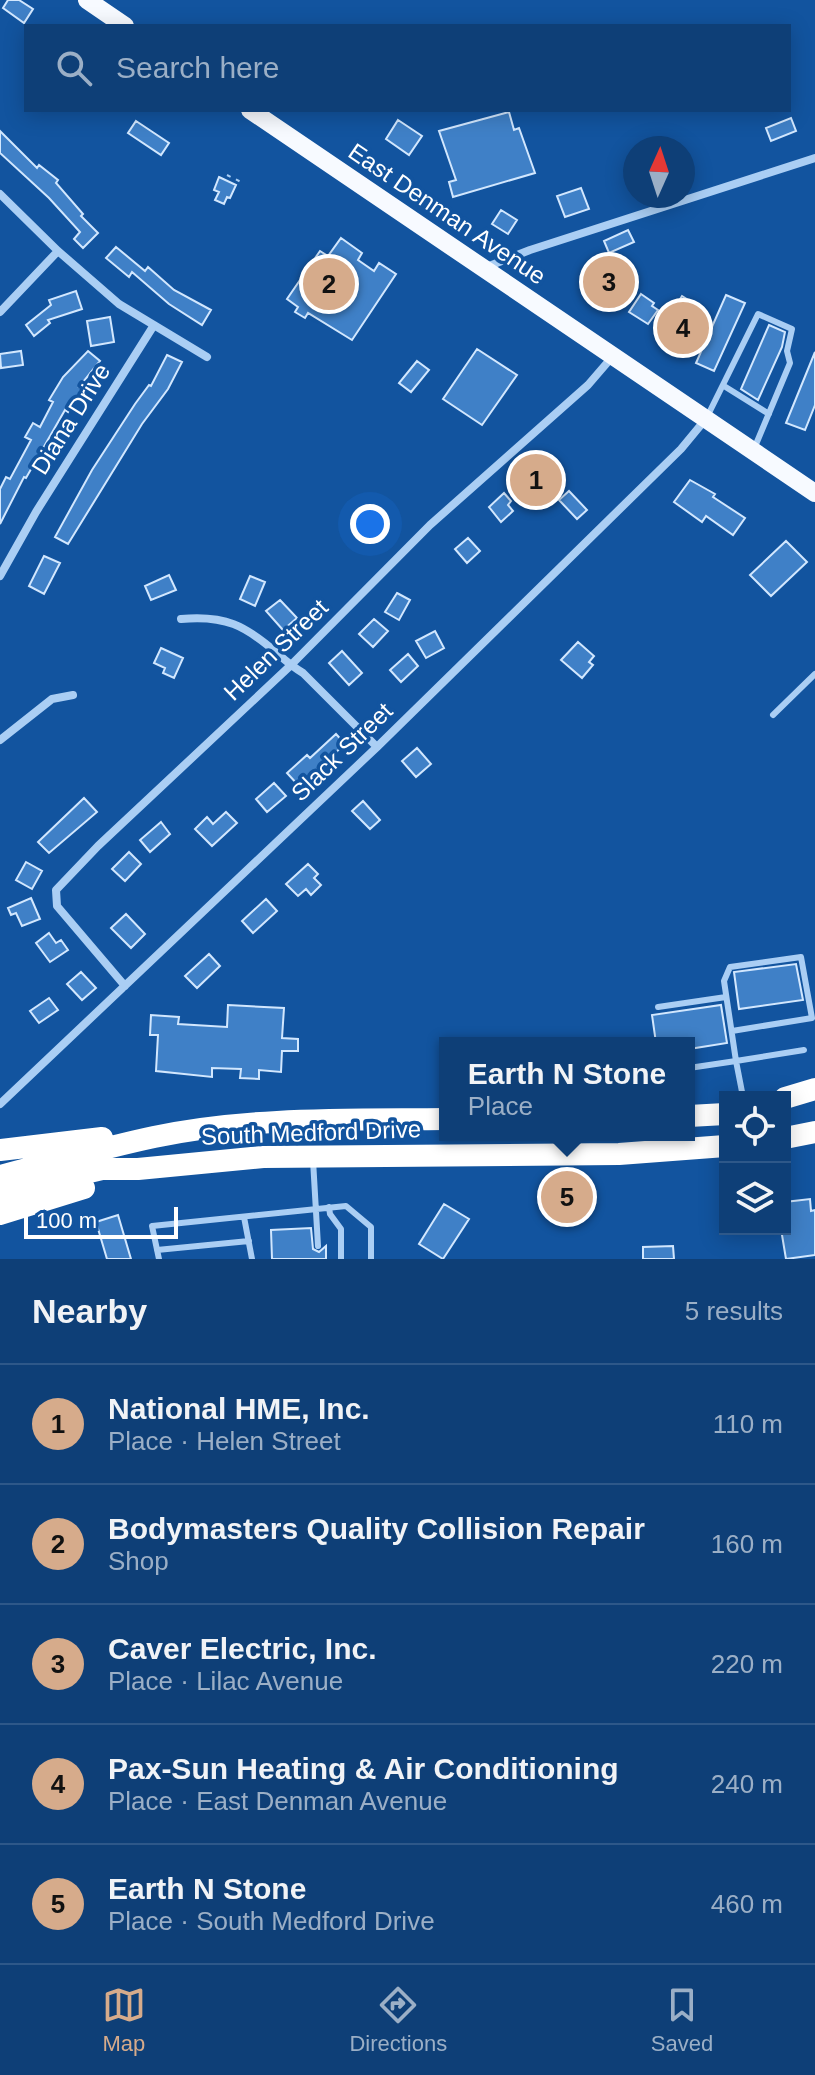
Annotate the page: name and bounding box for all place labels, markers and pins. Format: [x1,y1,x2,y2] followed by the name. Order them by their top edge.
[583,252,635,312] pin: 3
[303,254,355,314] pin: 2
[657,298,709,358] pin: 4
[510,450,562,510] pin: 1
[541,1167,593,1227] pin: 5

